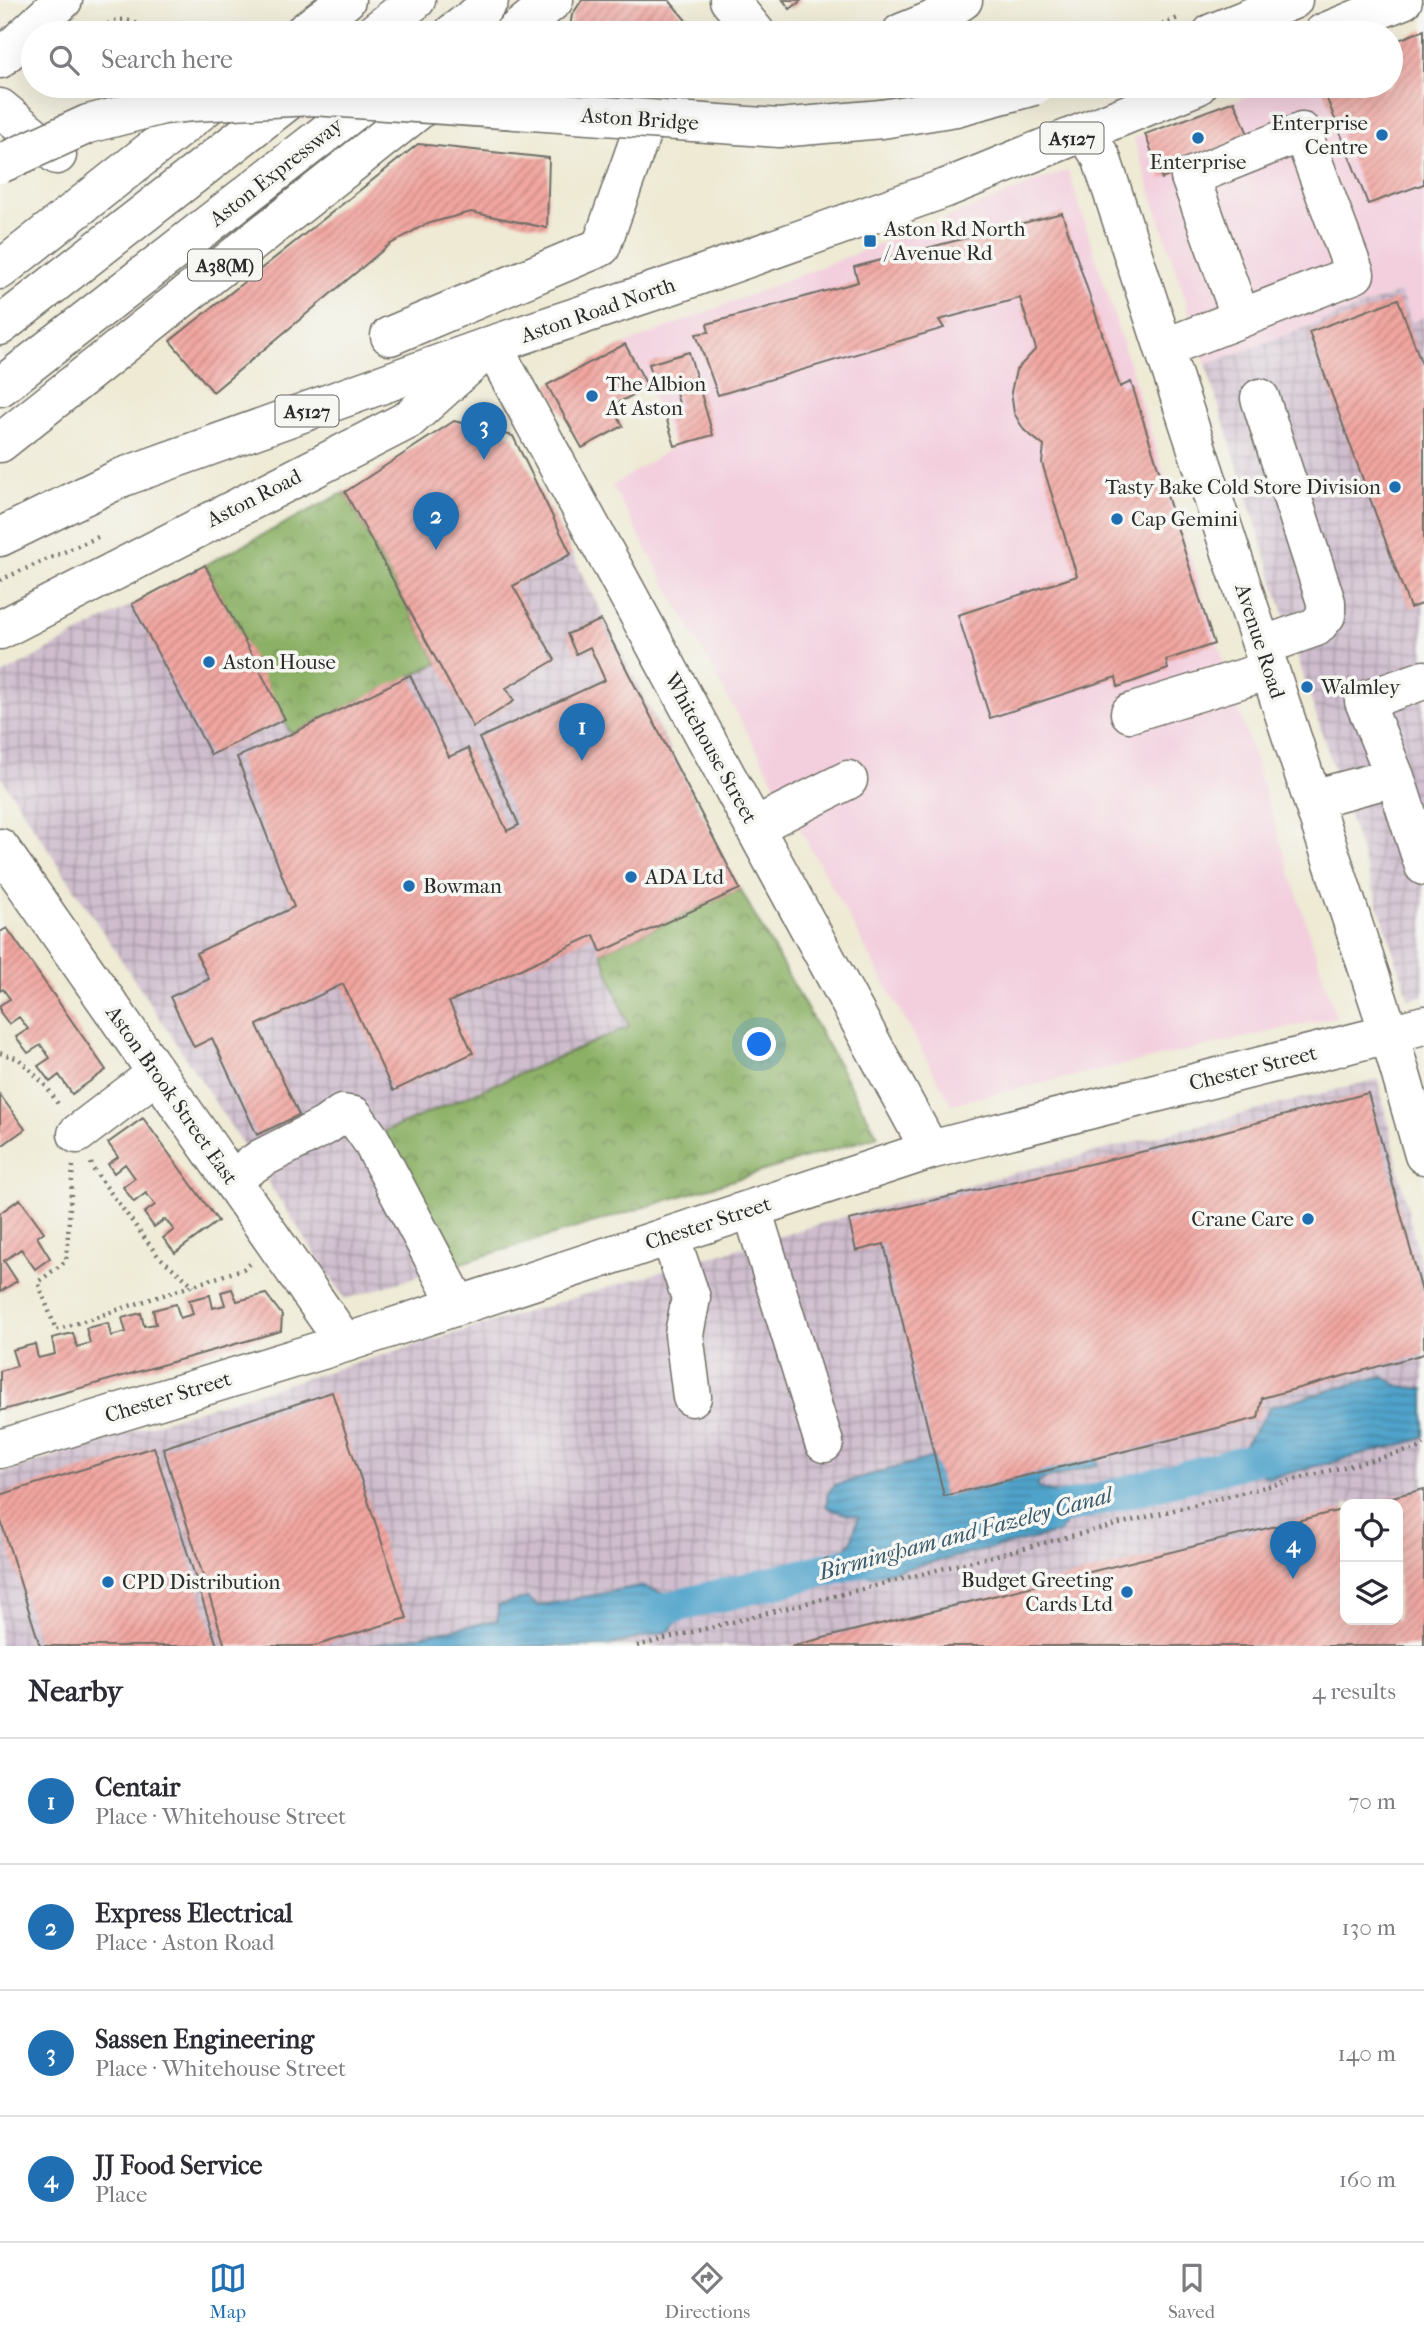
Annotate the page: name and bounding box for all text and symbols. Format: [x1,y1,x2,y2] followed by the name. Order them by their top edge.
[21,21,1403,98] search box
[45,41,83,79] icon: search
[101,44,233,75] text: Search here
[579,103,700,135] street label: Aston Bridge
[1271,111,1368,159] place label: Enterprise Centre
[204,112,348,232] street label: Aston Expressway
[1040,122,1104,154] road number: A5127
[1374,127,1390,143] marker: Enterprise Centre
[1190,130,1206,146] marker: Enterprise
[1150,150,1246,174] place label: Enterprise
[883,217,1026,265] place label: Aston Rd North / Avenue Rd
[862,233,878,249] marker: Aston Rd North / Avenue Rd
[188,249,262,280] road number: A38(M)
[517,272,679,348] street label: Aston Road North
[605,372,706,420] place label: The Albion At Aston
[584,388,600,404] marker: The Albion At Aston
[276,396,338,426] road number: A5127
[461,402,507,460] pin: 3
[202,464,306,532] street label: Aston Road
[1105,475,1381,499] place label: Tasty Bake Cold Store Division
[1387,479,1403,495] marker: Tasty Bake Cold Store Division
[413,492,459,550] pin: 2
[1131,507,1238,531] place label: Cap Gemini
[1109,511,1125,527] marker: Cap Gemini
[1230,580,1290,702] street label: Avenue Road
[222,650,336,674] place label: Aston House
[201,654,217,670] marker: Aston House
[659,668,763,828] street label: Whitehouse Street
[1320,675,1401,699] place label: Walmley
[1299,679,1315,695] marker: Walmley
[559,703,605,761] pin: 1
[644,865,724,889] place label: ADA Ltd
[623,869,639,885] marker: ADA Ltd
[423,874,502,898] place label: Bowman
[401,878,417,894] marker: Bowman
[101,1000,243,1189] street label: Aston Brook Street East
[742,1027,776,1061] your location
[1187,1040,1320,1095] street label: Chester Street
[642,1191,774,1255] street label: Chester Street
[1191,1207,1294,1231] place label: Crane Care
[1300,1211,1316,1227] marker: Crane Care
[102,1366,234,1428] street label: Chester Street
[814,1481,1117,1586] water label: Birmingham and Fazeley Canal
[1340,1499,1403,1625] map controls
[1340,1499,1403,1562] button: locate
[1270,1521,1316,1579] pin: 4
[1340,1562,1403,1625] button: layers
[961,1568,1114,1616] place label: Budget Greeting Cards Ltd
[122,1570,281,1594] place label: CPD Distribution
[100,1574,116,1590] marker: CPD Distribution
[1119,1584,1135,1600] marker: Budget Greeting Cards Ltd
[28,1674,123,1709] text: Nearby
[1312,1678,1396,1705] text: 4 results
[95,1772,180,1803] text: Centair
[47,1788,55,1815] text: 1
[1348,1788,1396,1815] text: 70 m
[95,1803,346,1830] text: Place · Whitehouse Street
[95,1898,293,1929] text: Express Electrical
[45,1914,57,1941] text: 2
[1342,1914,1396,1941] text: 130 m
[95,1929,275,1956] text: Place · Aston Road
[95,2024,314,2055] text: Sassen Engineering
[46,2040,56,2067] text: 3
[1337,2040,1396,2067] text: 140 m
[95,2055,346,2082] text: Place · Whitehouse Street
[95,2150,262,2181] text: JJ Food Service
[44,2166,58,2193] text: 4
[1339,2166,1396,2193] text: 160 m
[95,2181,147,2208] text: Place
[209,2259,247,2323] tab: Map
[665,2259,750,2323] tab: Directions
[1168,2259,1215,2323] tab: Saved

